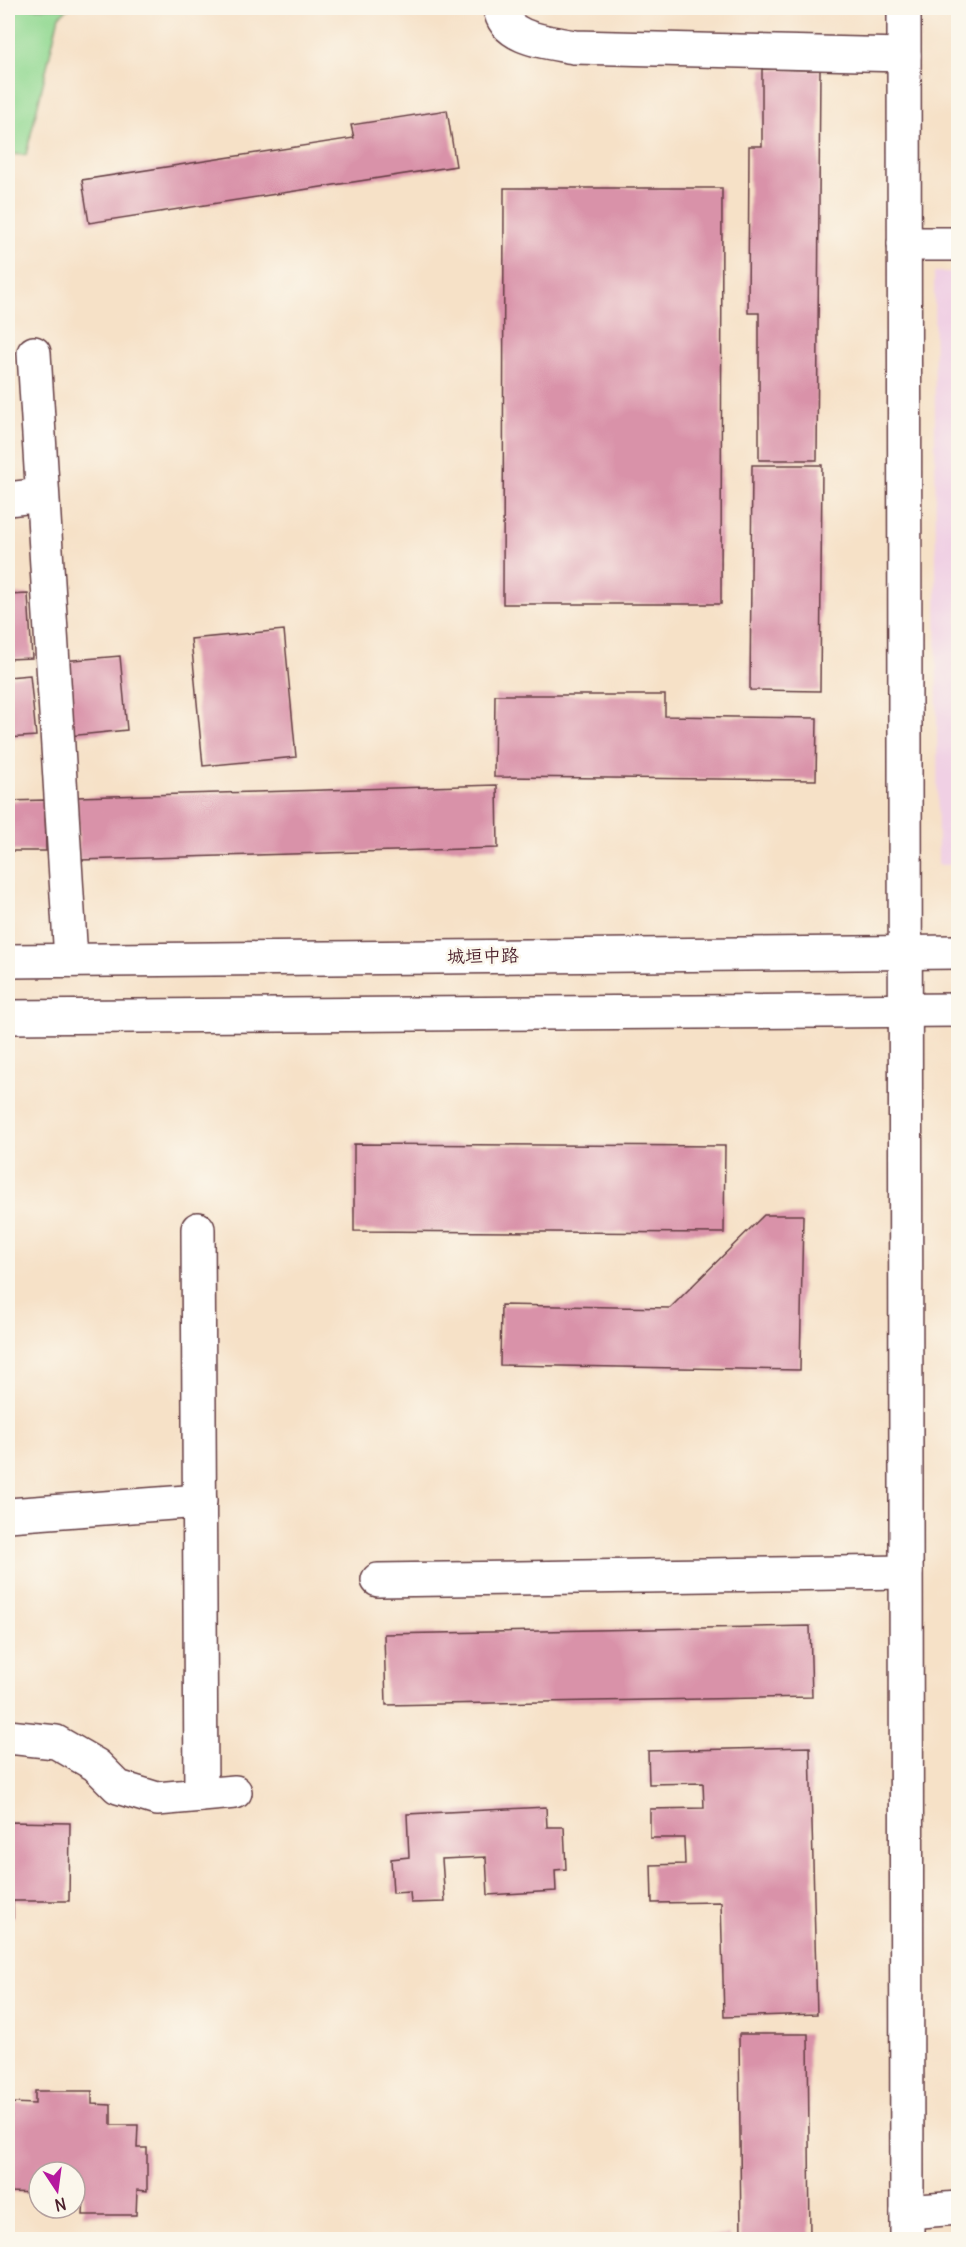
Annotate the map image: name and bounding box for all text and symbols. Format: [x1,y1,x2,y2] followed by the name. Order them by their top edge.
[447,943,519,968] street label: 城垣中路
[27,2160,87,2220] north arrow
[53,2194,68,2216] text: N

